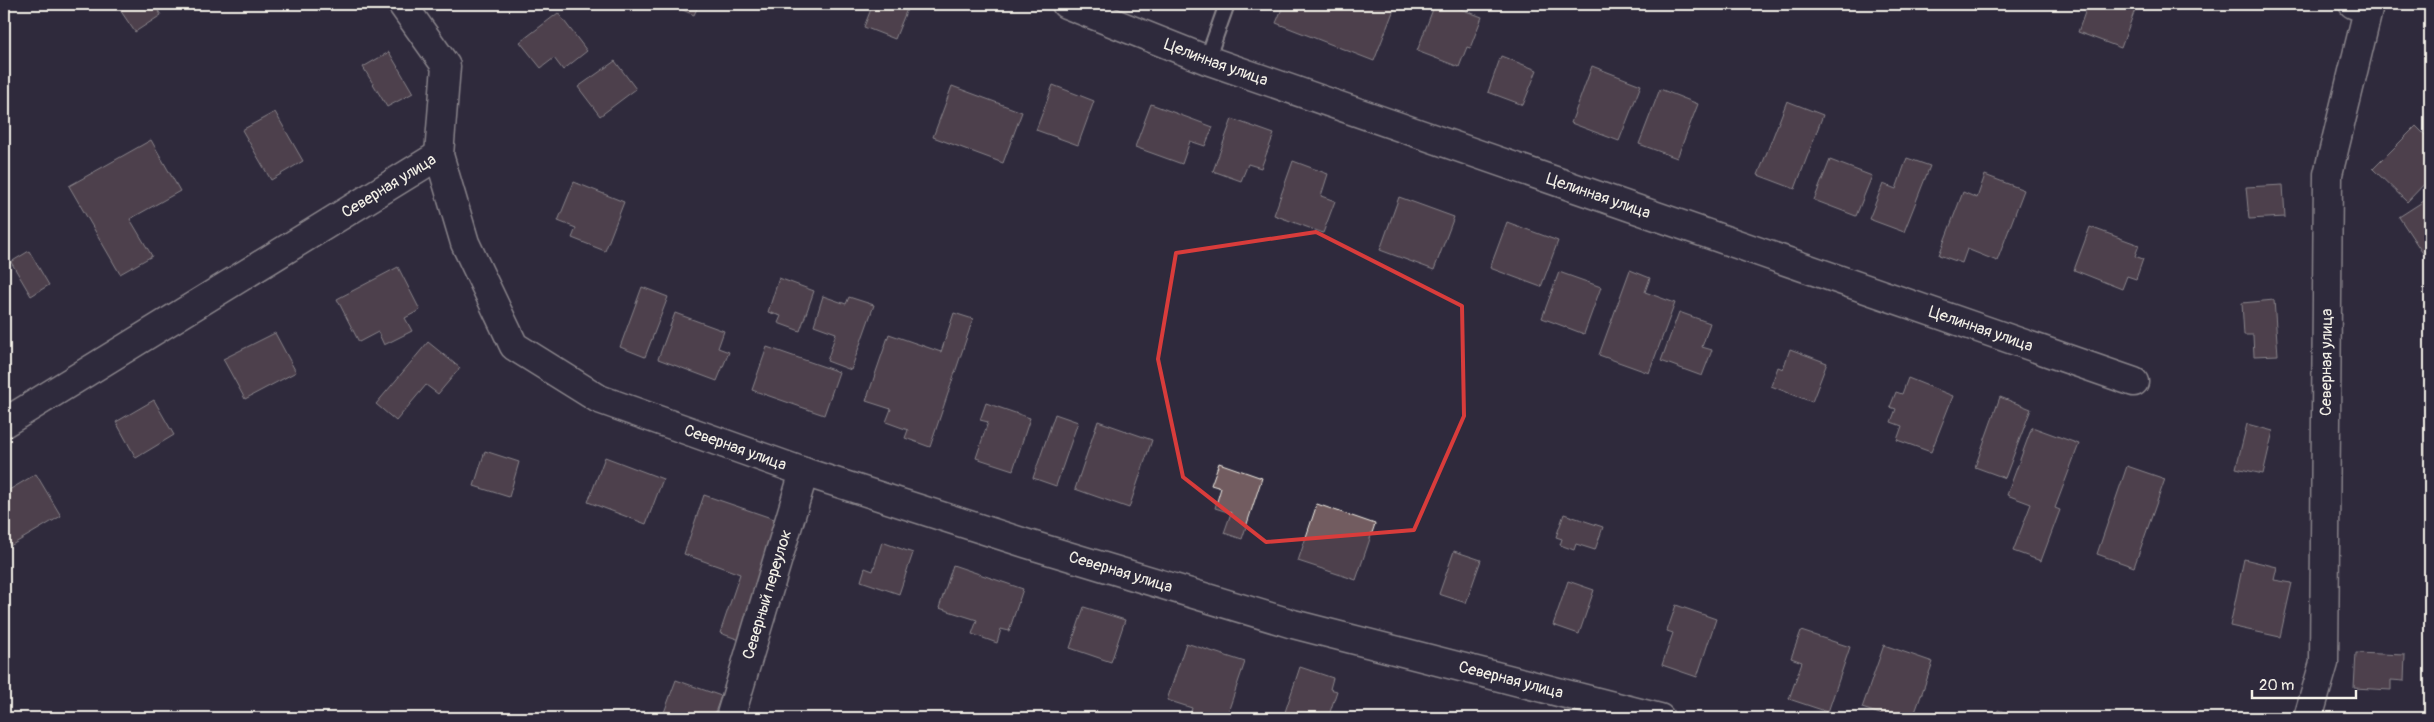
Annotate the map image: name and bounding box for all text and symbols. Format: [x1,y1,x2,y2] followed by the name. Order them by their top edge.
[1161,34,1271,90] street label: Целинная улица
[338,149,440,223] street label: Северная улица
[1544,169,1653,223] street label: Целинная улица
[1926,301,2036,356] street label: Целинная улица
[2316,308,2337,416] street label: Северная улица
[681,420,789,475] street label: Северная улица
[738,527,796,662] street label: Северный переулок
[1066,547,1175,597] street label: Северная улица
[1456,657,1565,703] street label: Северная улица
[2252,667,2355,699] scale bar
[2259,676,2294,695] text: 20 m

